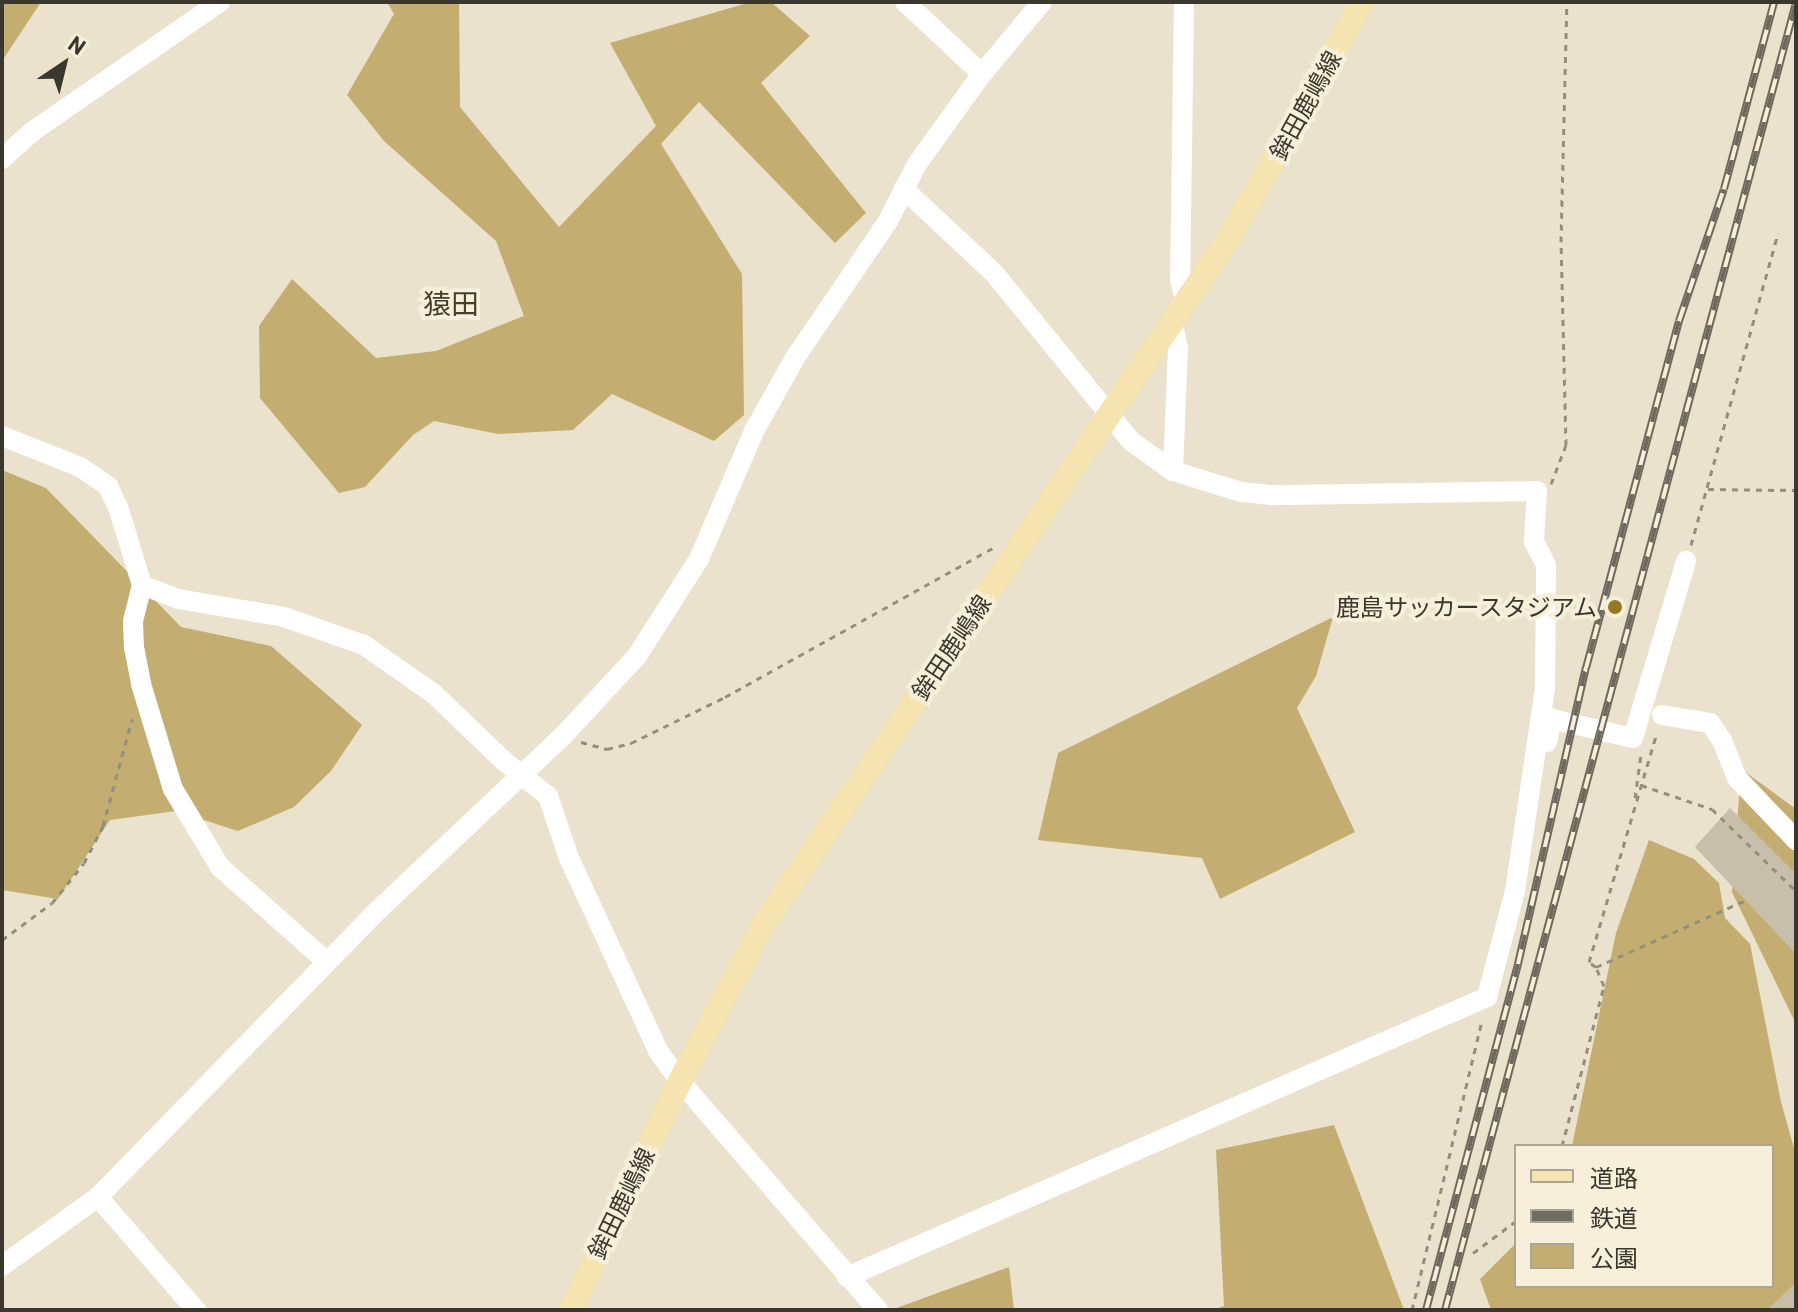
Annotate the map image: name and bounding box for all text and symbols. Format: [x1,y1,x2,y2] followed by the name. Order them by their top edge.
[24,24,104,104] north arrow
[64,29,91,59] text: N
[1263,46,1347,164] street label: 鉾田鹿嶋線
[423,286,479,320] district label: 猿田
[906,589,996,705] street label: 鉾田鹿嶋線
[1333,593,1597,621] place label: 鹿島サッカースタジアム
[1604,596,1626,618] marker: 鹿島サッカースタジアム
[582,1143,660,1263] street label: 鉾田鹿嶋線
[1514,1144,1774,1288] legend
[1590,1163,1638,1192] text: 道路
[1590,1203,1638,1232] text: 鉄道
[1590,1243,1638,1272] text: 公園

